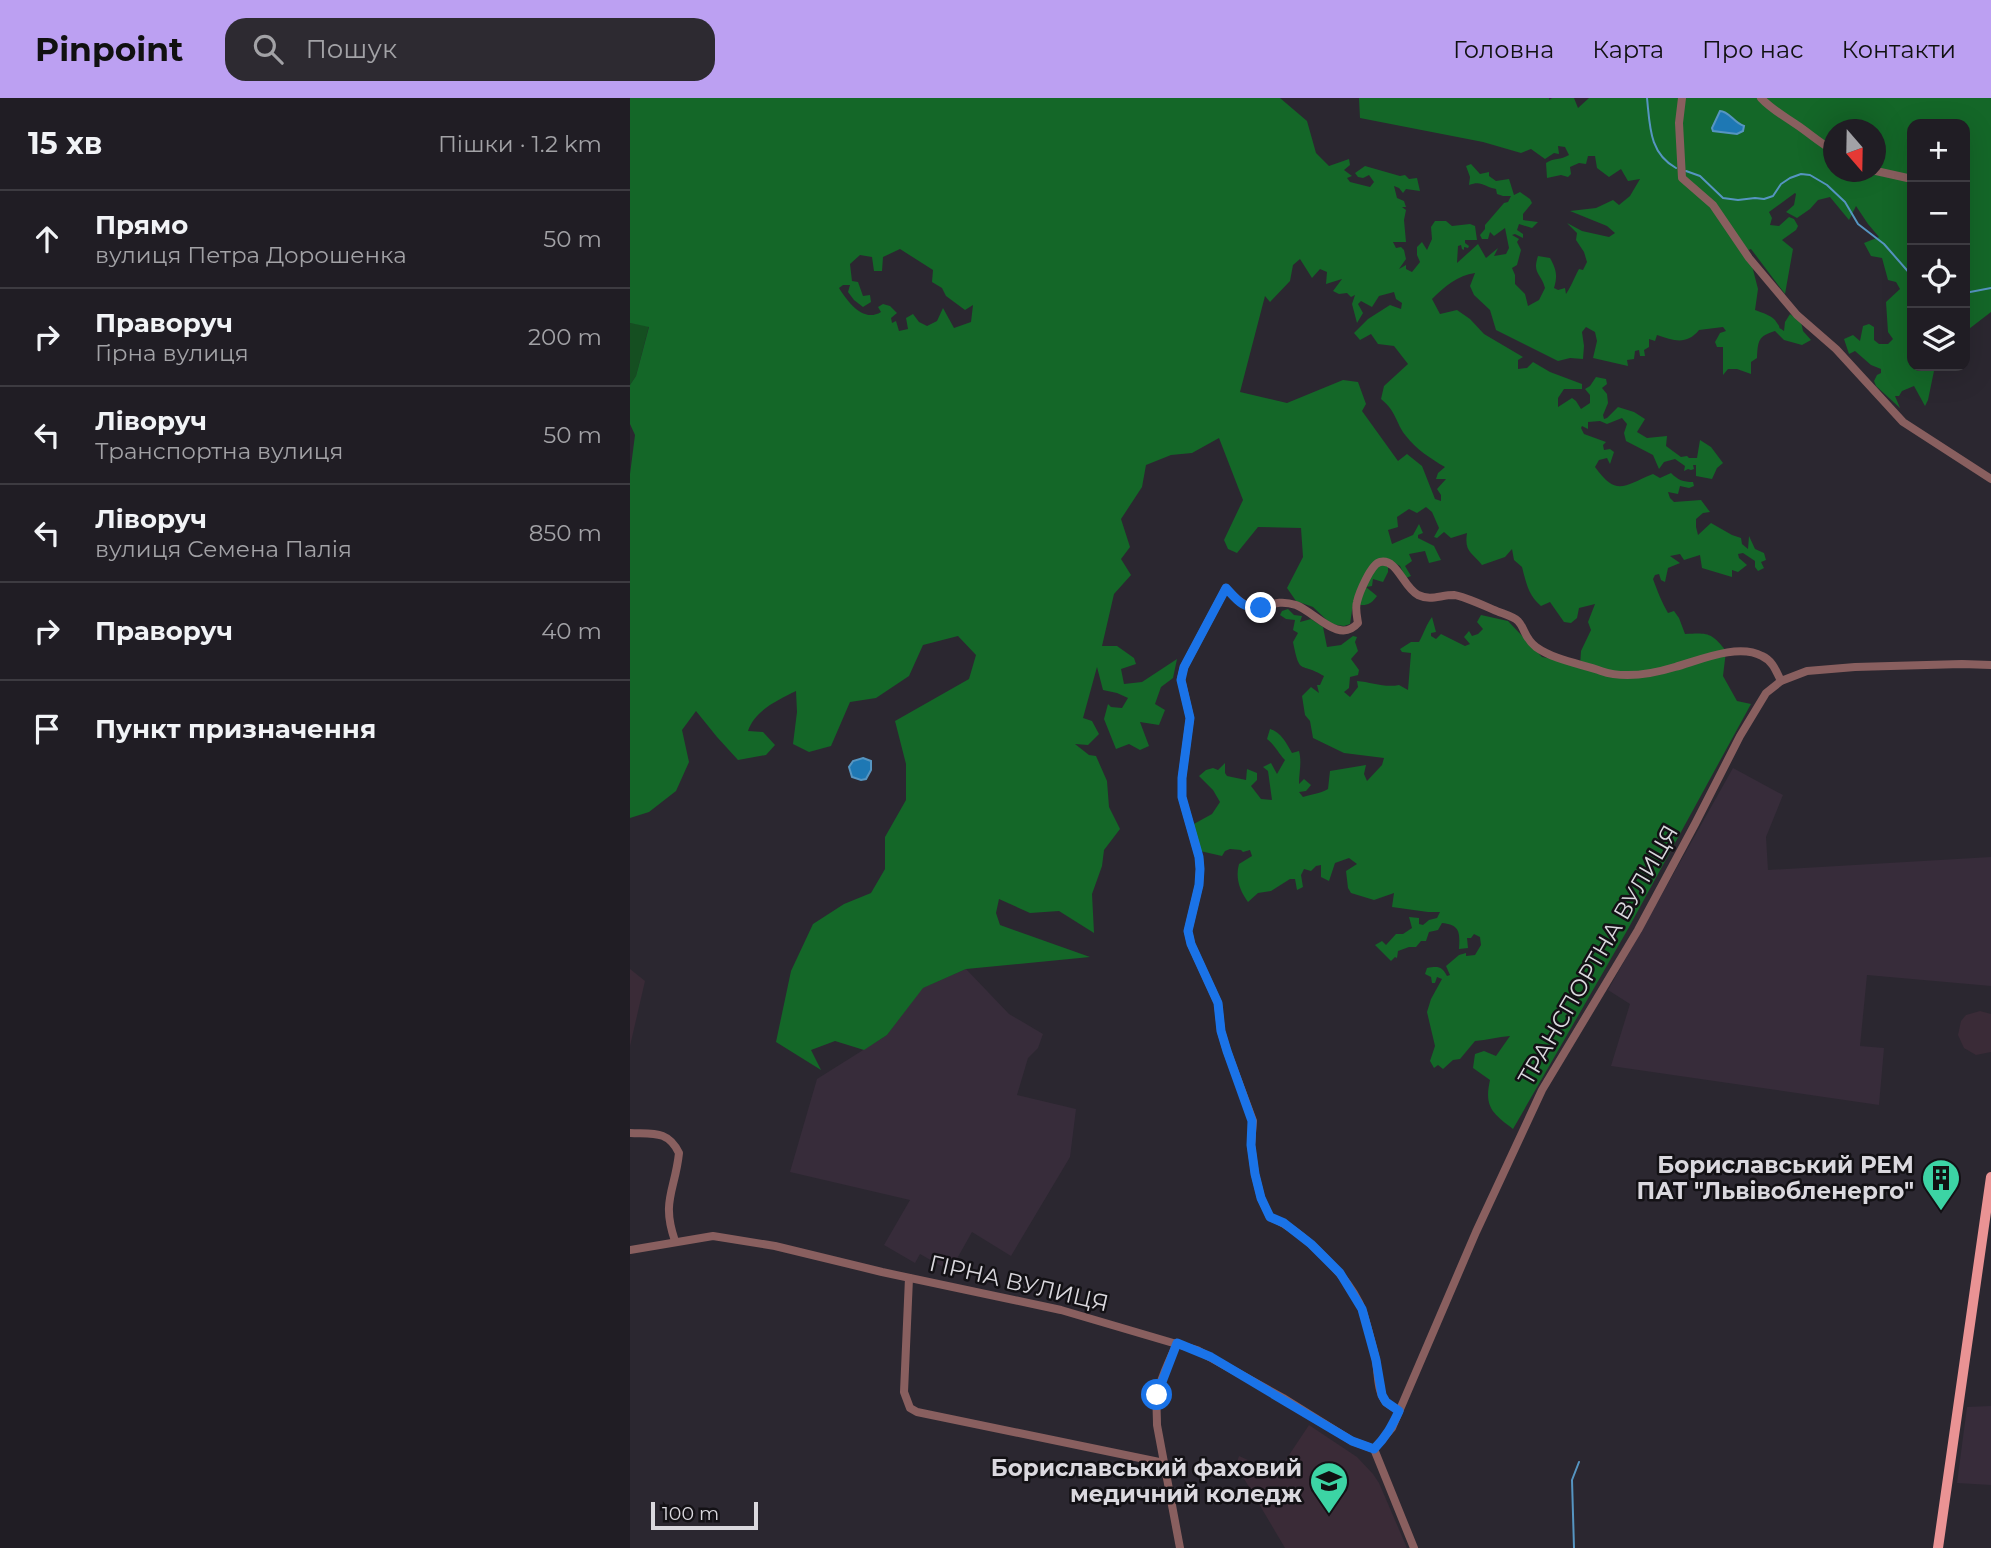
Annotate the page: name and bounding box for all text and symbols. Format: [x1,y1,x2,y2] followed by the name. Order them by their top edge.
[225,18,715,81] search box
[35,29,183,69] text: Pinpoint
[249,30,287,68] icon: search
[305,33,397,65] text: Пошук
[1453,35,1554,64] text: Головна
[1592,35,1664,64] text: Карта
[1702,35,1804,64] text: Про нас
[1842,35,1956,64] text: Контакти
[1823,119,1886,182] north arrow
[1907,119,1970,371] map controls
[1907,119,1970,182] button: +
[28,125,103,162] text: 15 хв
[438,130,602,158] text: Пішки · 1.2 km
[1907,182,1970,245] button: −
[95,209,188,241] text: Прямо
[28,220,66,258] icon: ahead
[543,225,602,253] text: 50 m
[95,241,407,269] text: вулиця Петра Дорошенка
[1907,245,1970,308] button: locate
[95,307,233,339] text: Праворуч
[1907,308,1970,371] button: layers
[28,318,66,356] icon: right
[528,323,602,351] text: 200 m
[95,339,249,367] text: Гірна вулиця
[95,405,207,437] text: Ліворуч
[28,416,66,454] icon: left
[543,421,602,449] text: 50 m
[95,437,343,465] text: Транспортна вулиця
[95,503,207,535] text: Ліворуч
[28,514,66,552] icon: left
[529,519,602,547] text: 850 m
[95,535,352,563] text: вулиця Семена Палія
[1245,592,1276,623] route end
[28,612,66,650] icon: right
[95,615,233,647] text: Праворуч
[541,617,602,645] text: 40 m
[28,710,66,748] icon: arrive
[95,713,376,745] text: Пункт призначення
[1512,820,1684,1090] street label: ТРАНСПОРТНА ВУЛИЦЯ
[1637,1151,1914,1205] place label: Бориславський РЕМ ПАТ "Львівобленерго"
[1920,1157,1962,1212] building icon: Бориславський РЕМ ПАТ "Львівобленерго"
[927,1249,1111,1317] street label: ГІРНА ВУЛИЦЯ
[1141,1379,1172,1410] route start
[991,1454,1302,1508] place label: Бориславський фаховий медичний коледж
[1308,1460,1350,1515] school or university icon: Бориславський фаховий медичний коледж
[651,1499,758,1531] scale bar
[662,1502,719,1525] text: 100 m

